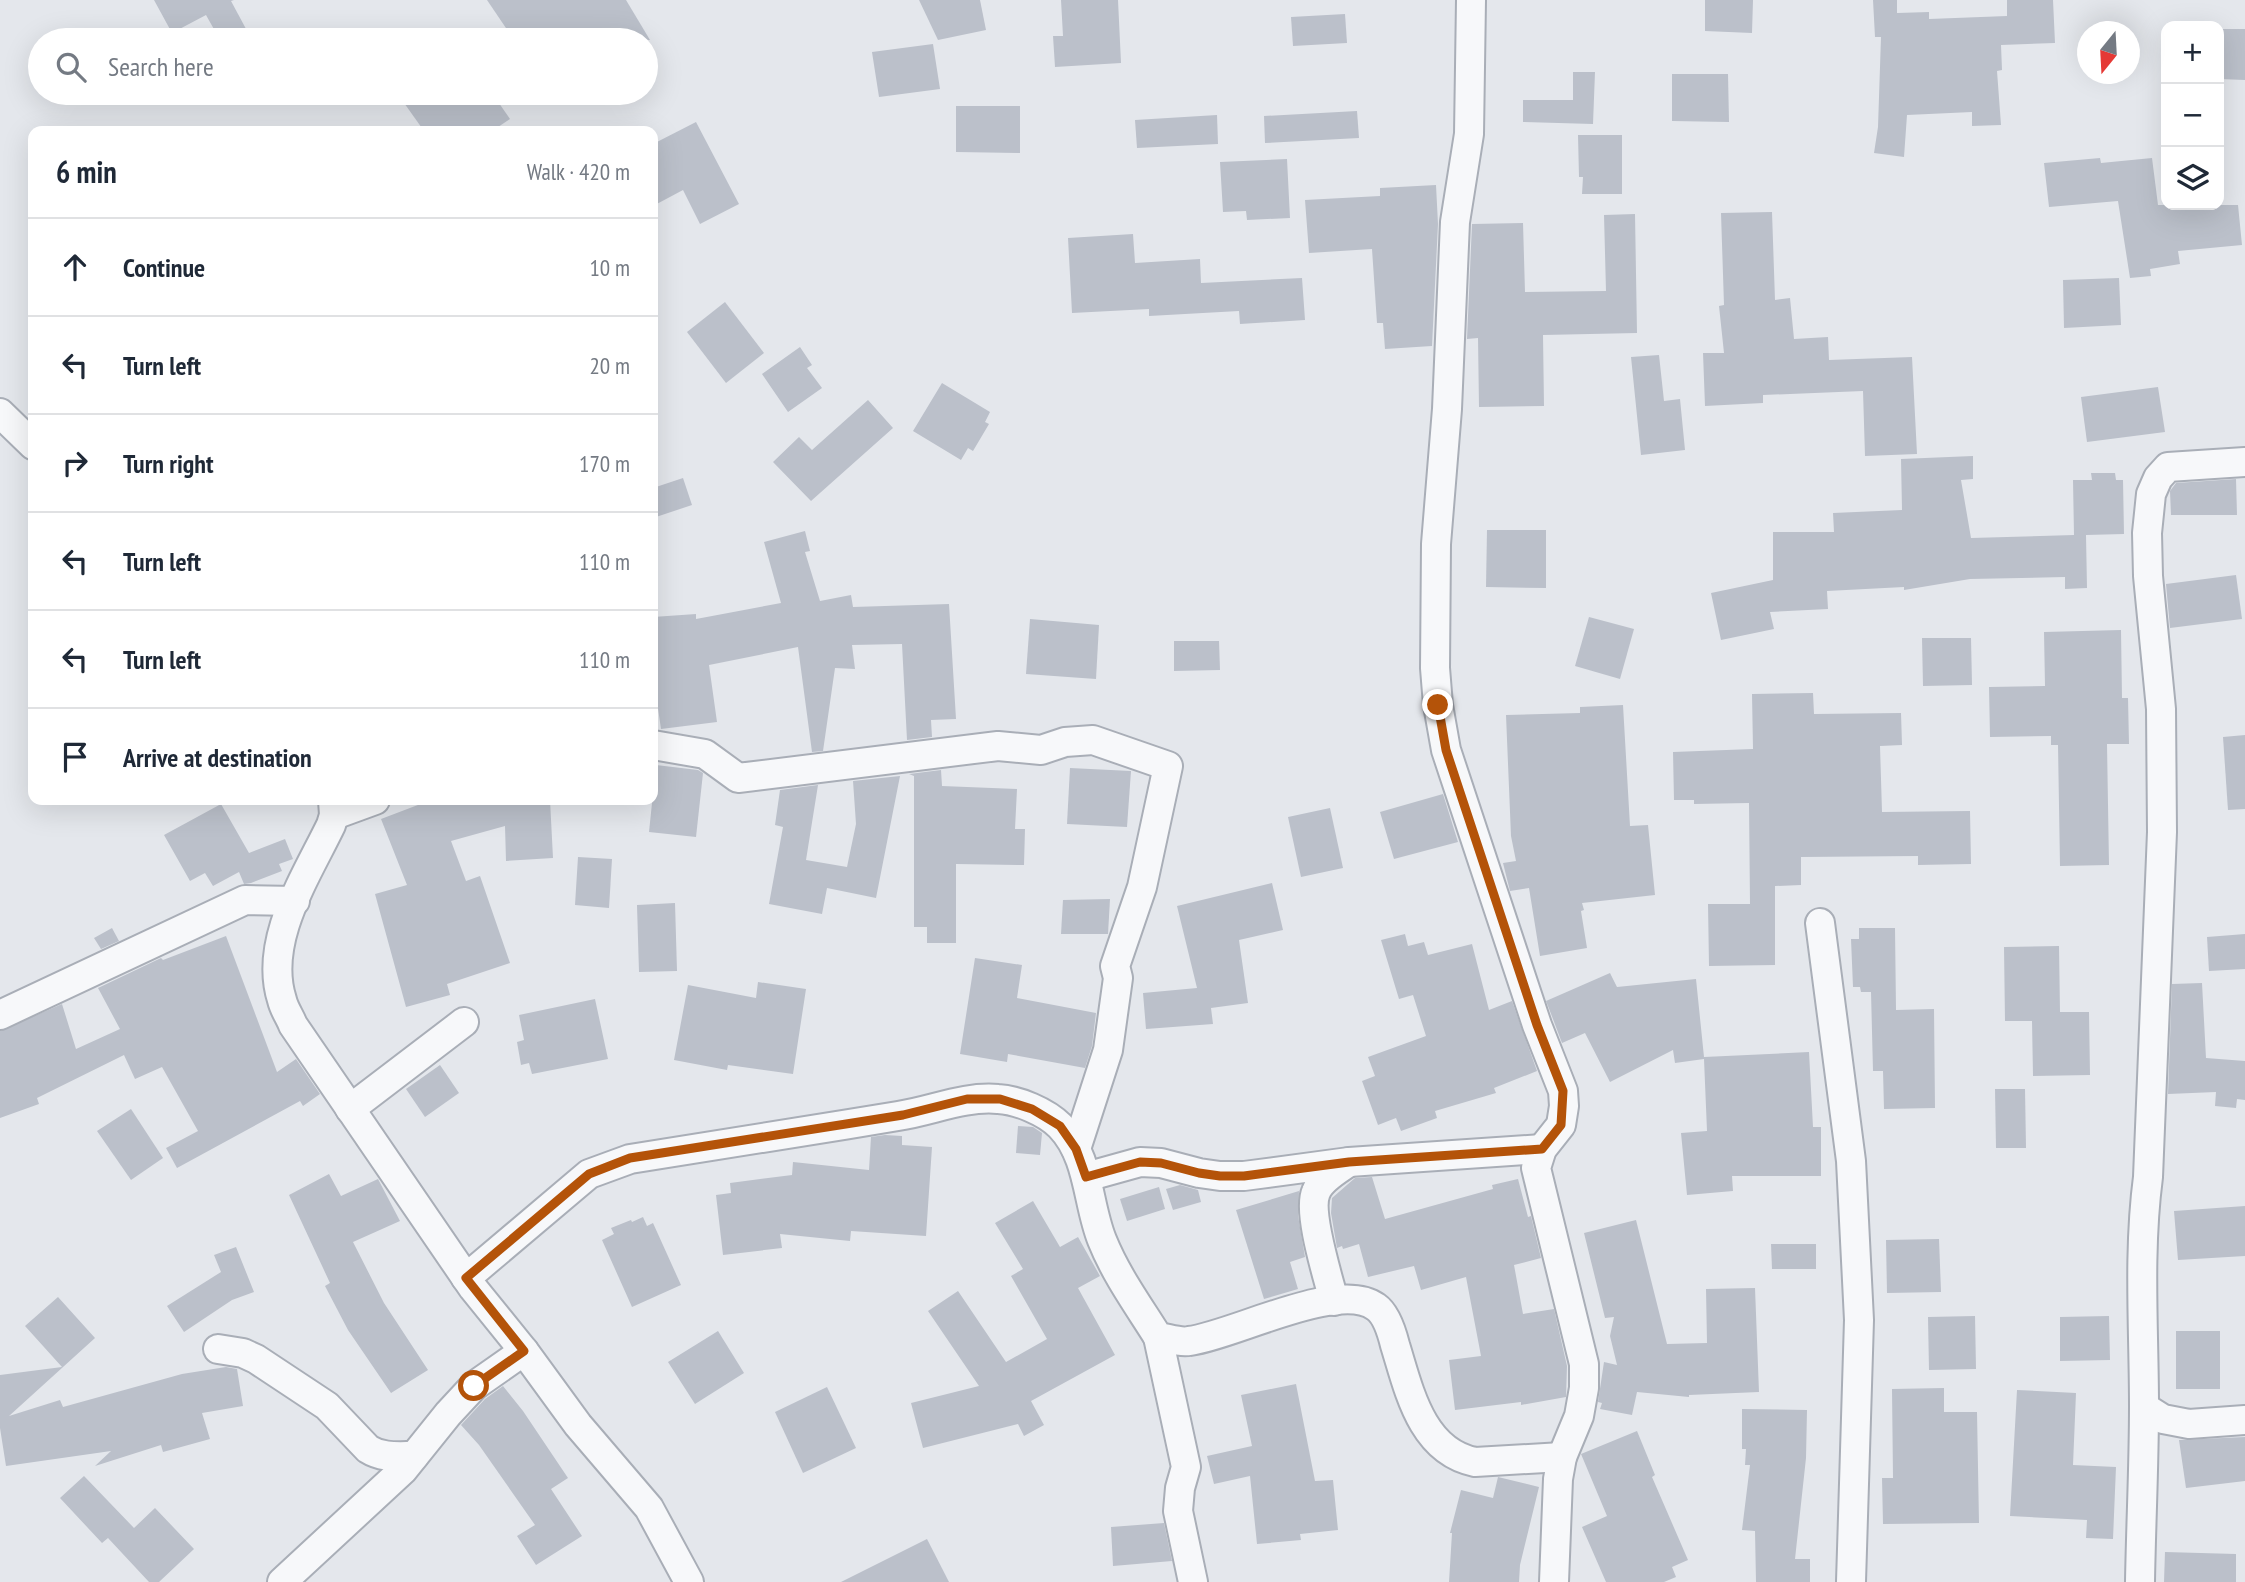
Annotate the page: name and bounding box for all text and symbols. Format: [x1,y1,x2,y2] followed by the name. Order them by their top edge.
[2077,21,2140,84] north arrow
[2161,21,2224,210] map controls
[2161,21,2224,84] button: +
[28,28,658,105] search box
[52,48,90,86] icon: search
[108,50,214,83] text: Search here
[2161,84,2224,147] button: −
[2161,147,2224,210] button: layers
[56,152,117,191] text: 6 min
[527,157,630,186] text: Walk · 420 m
[56,248,94,286] icon: ahead
[123,251,205,284] text: Continue
[589,253,630,282] text: 10 m
[56,346,94,384] icon: left
[123,349,201,382] text: Turn left
[589,351,630,380] text: 20 m
[56,444,94,482] icon: right
[123,447,214,480] text: Turn right
[579,449,630,478] text: 170 m
[56,542,94,580] icon: left
[123,545,201,578] text: Turn left
[579,547,630,576] text: 110 m
[56,640,94,678] icon: left
[123,643,201,676] text: Turn left
[579,645,630,674] text: 110 m
[1422,689,1453,720] route end
[56,738,94,776] icon: arrive
[123,741,312,774] text: Arrive at destination
[458,1370,489,1401] route start

